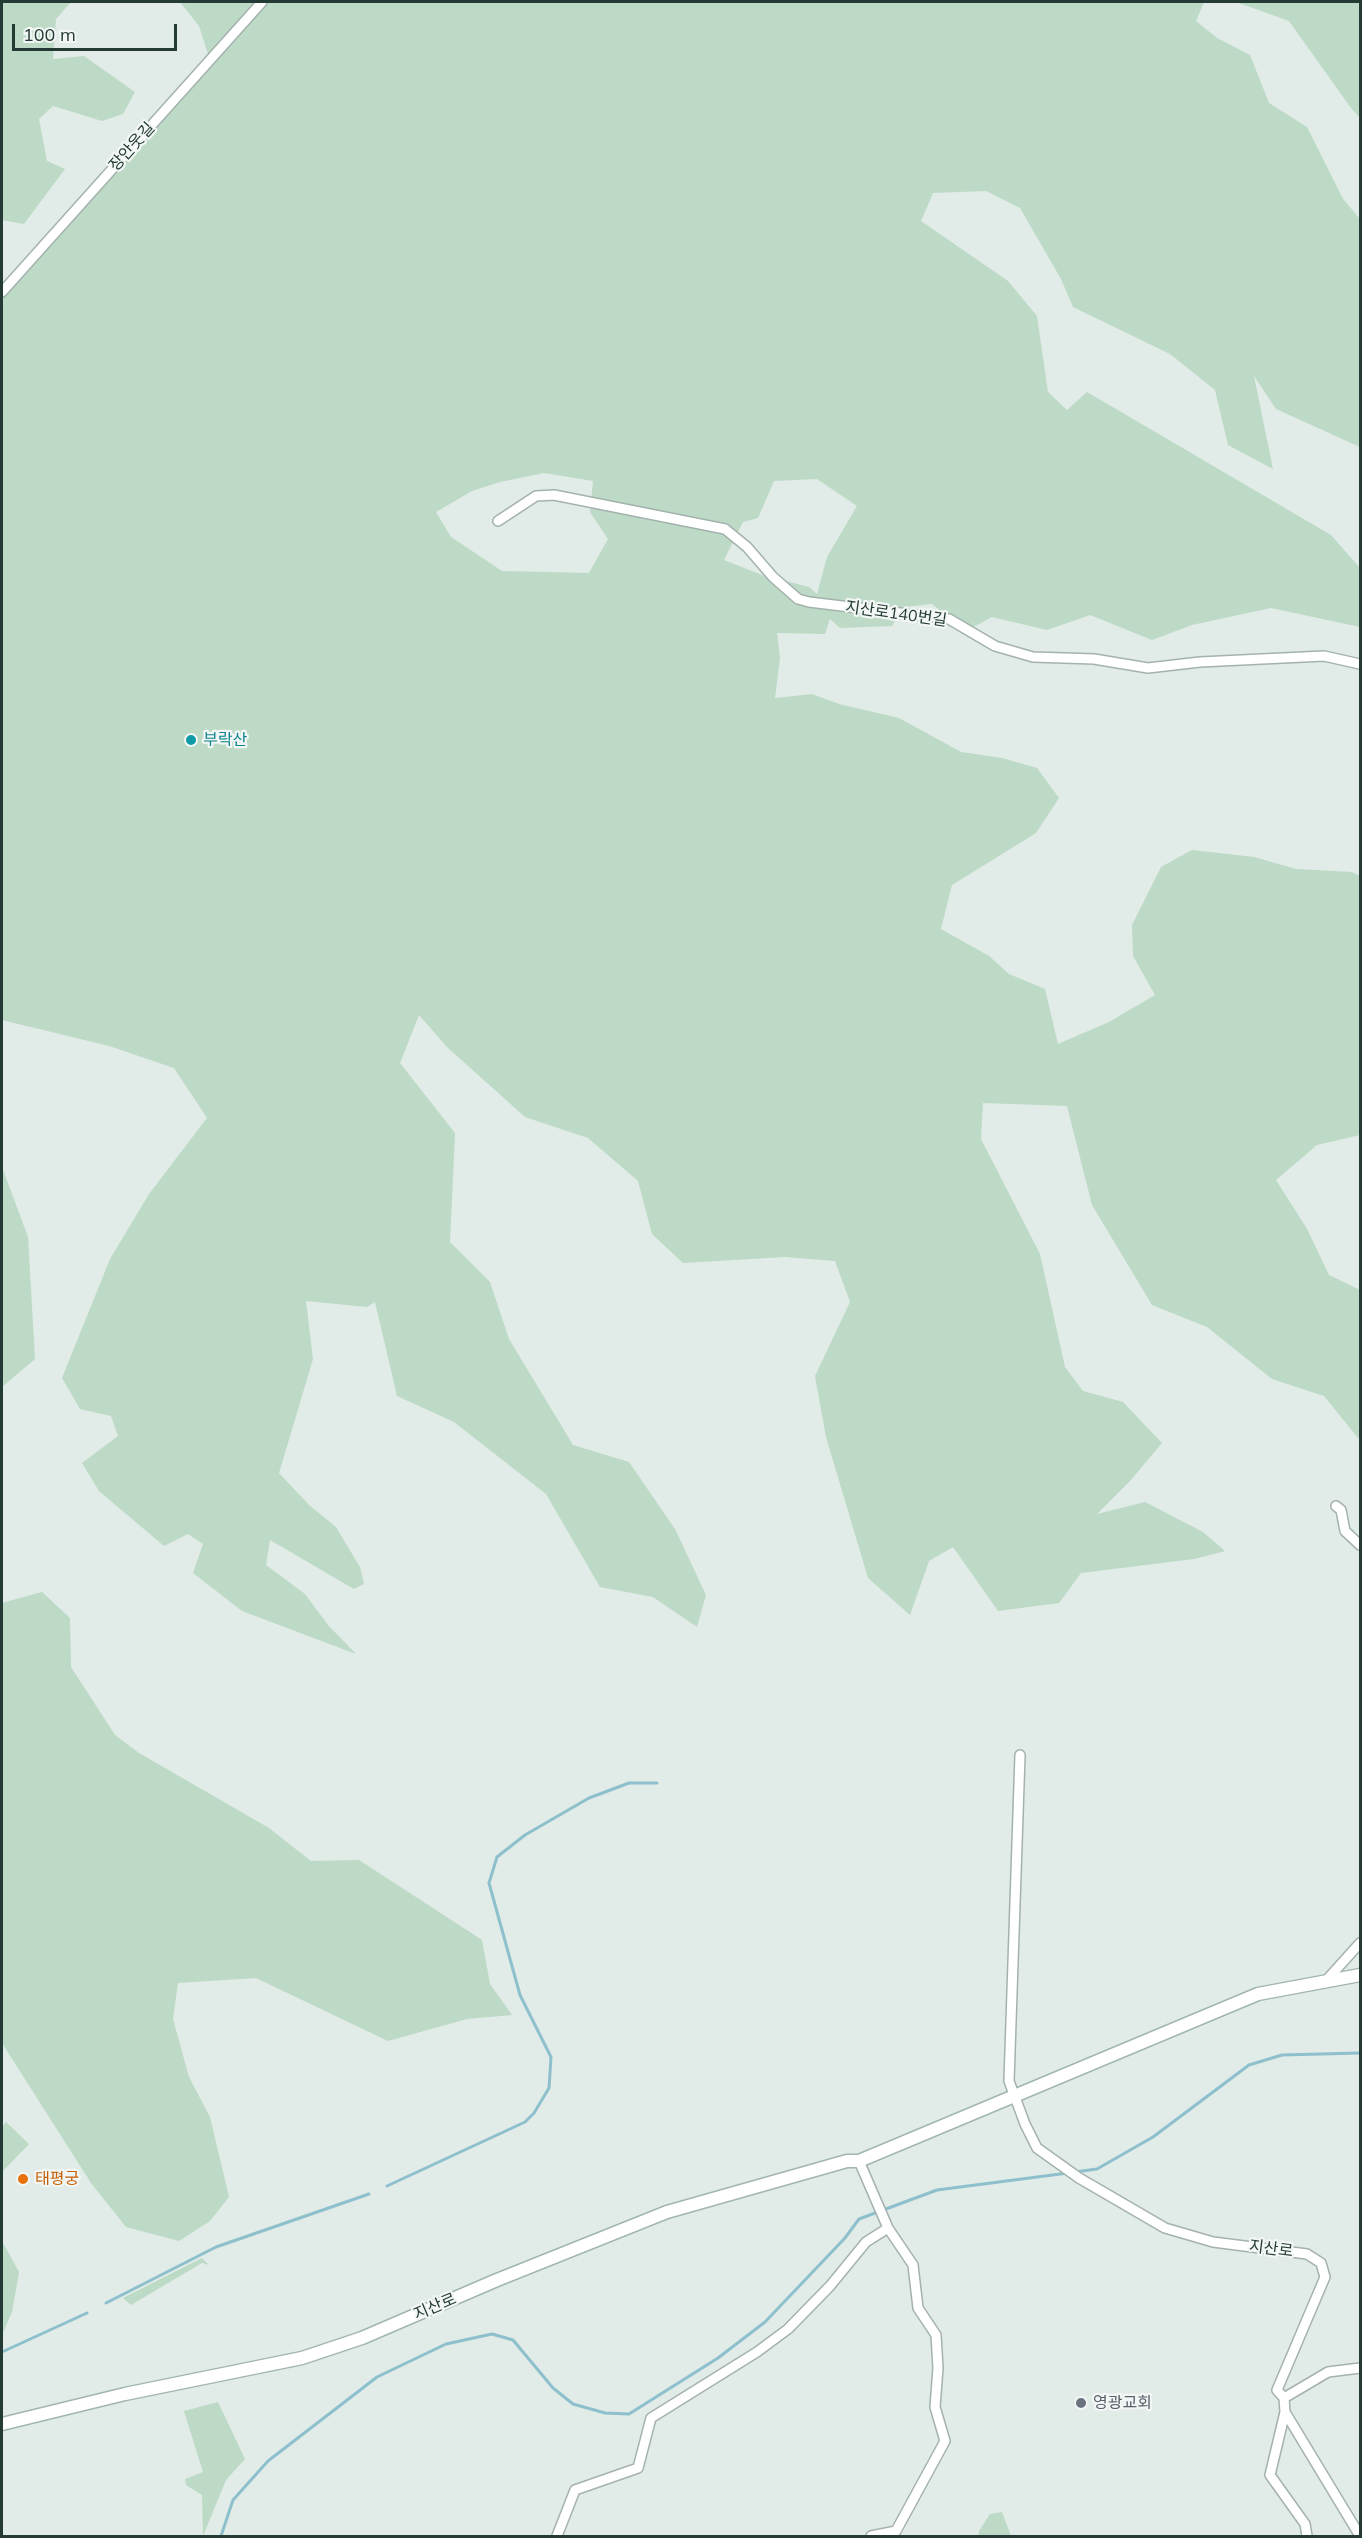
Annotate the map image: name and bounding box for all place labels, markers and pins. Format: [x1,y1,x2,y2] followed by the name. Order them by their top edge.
[203,730,247,750] place label: 부락산
[184,733,198,747] marker: 부락산
[35,2169,79,2189] place label: 태평궁
[16,2172,30,2186] marker: 태평궁
[1093,2393,1152,2413] place label: 영광교회
[1074,2396,1088,2410] marker: 영광교회

